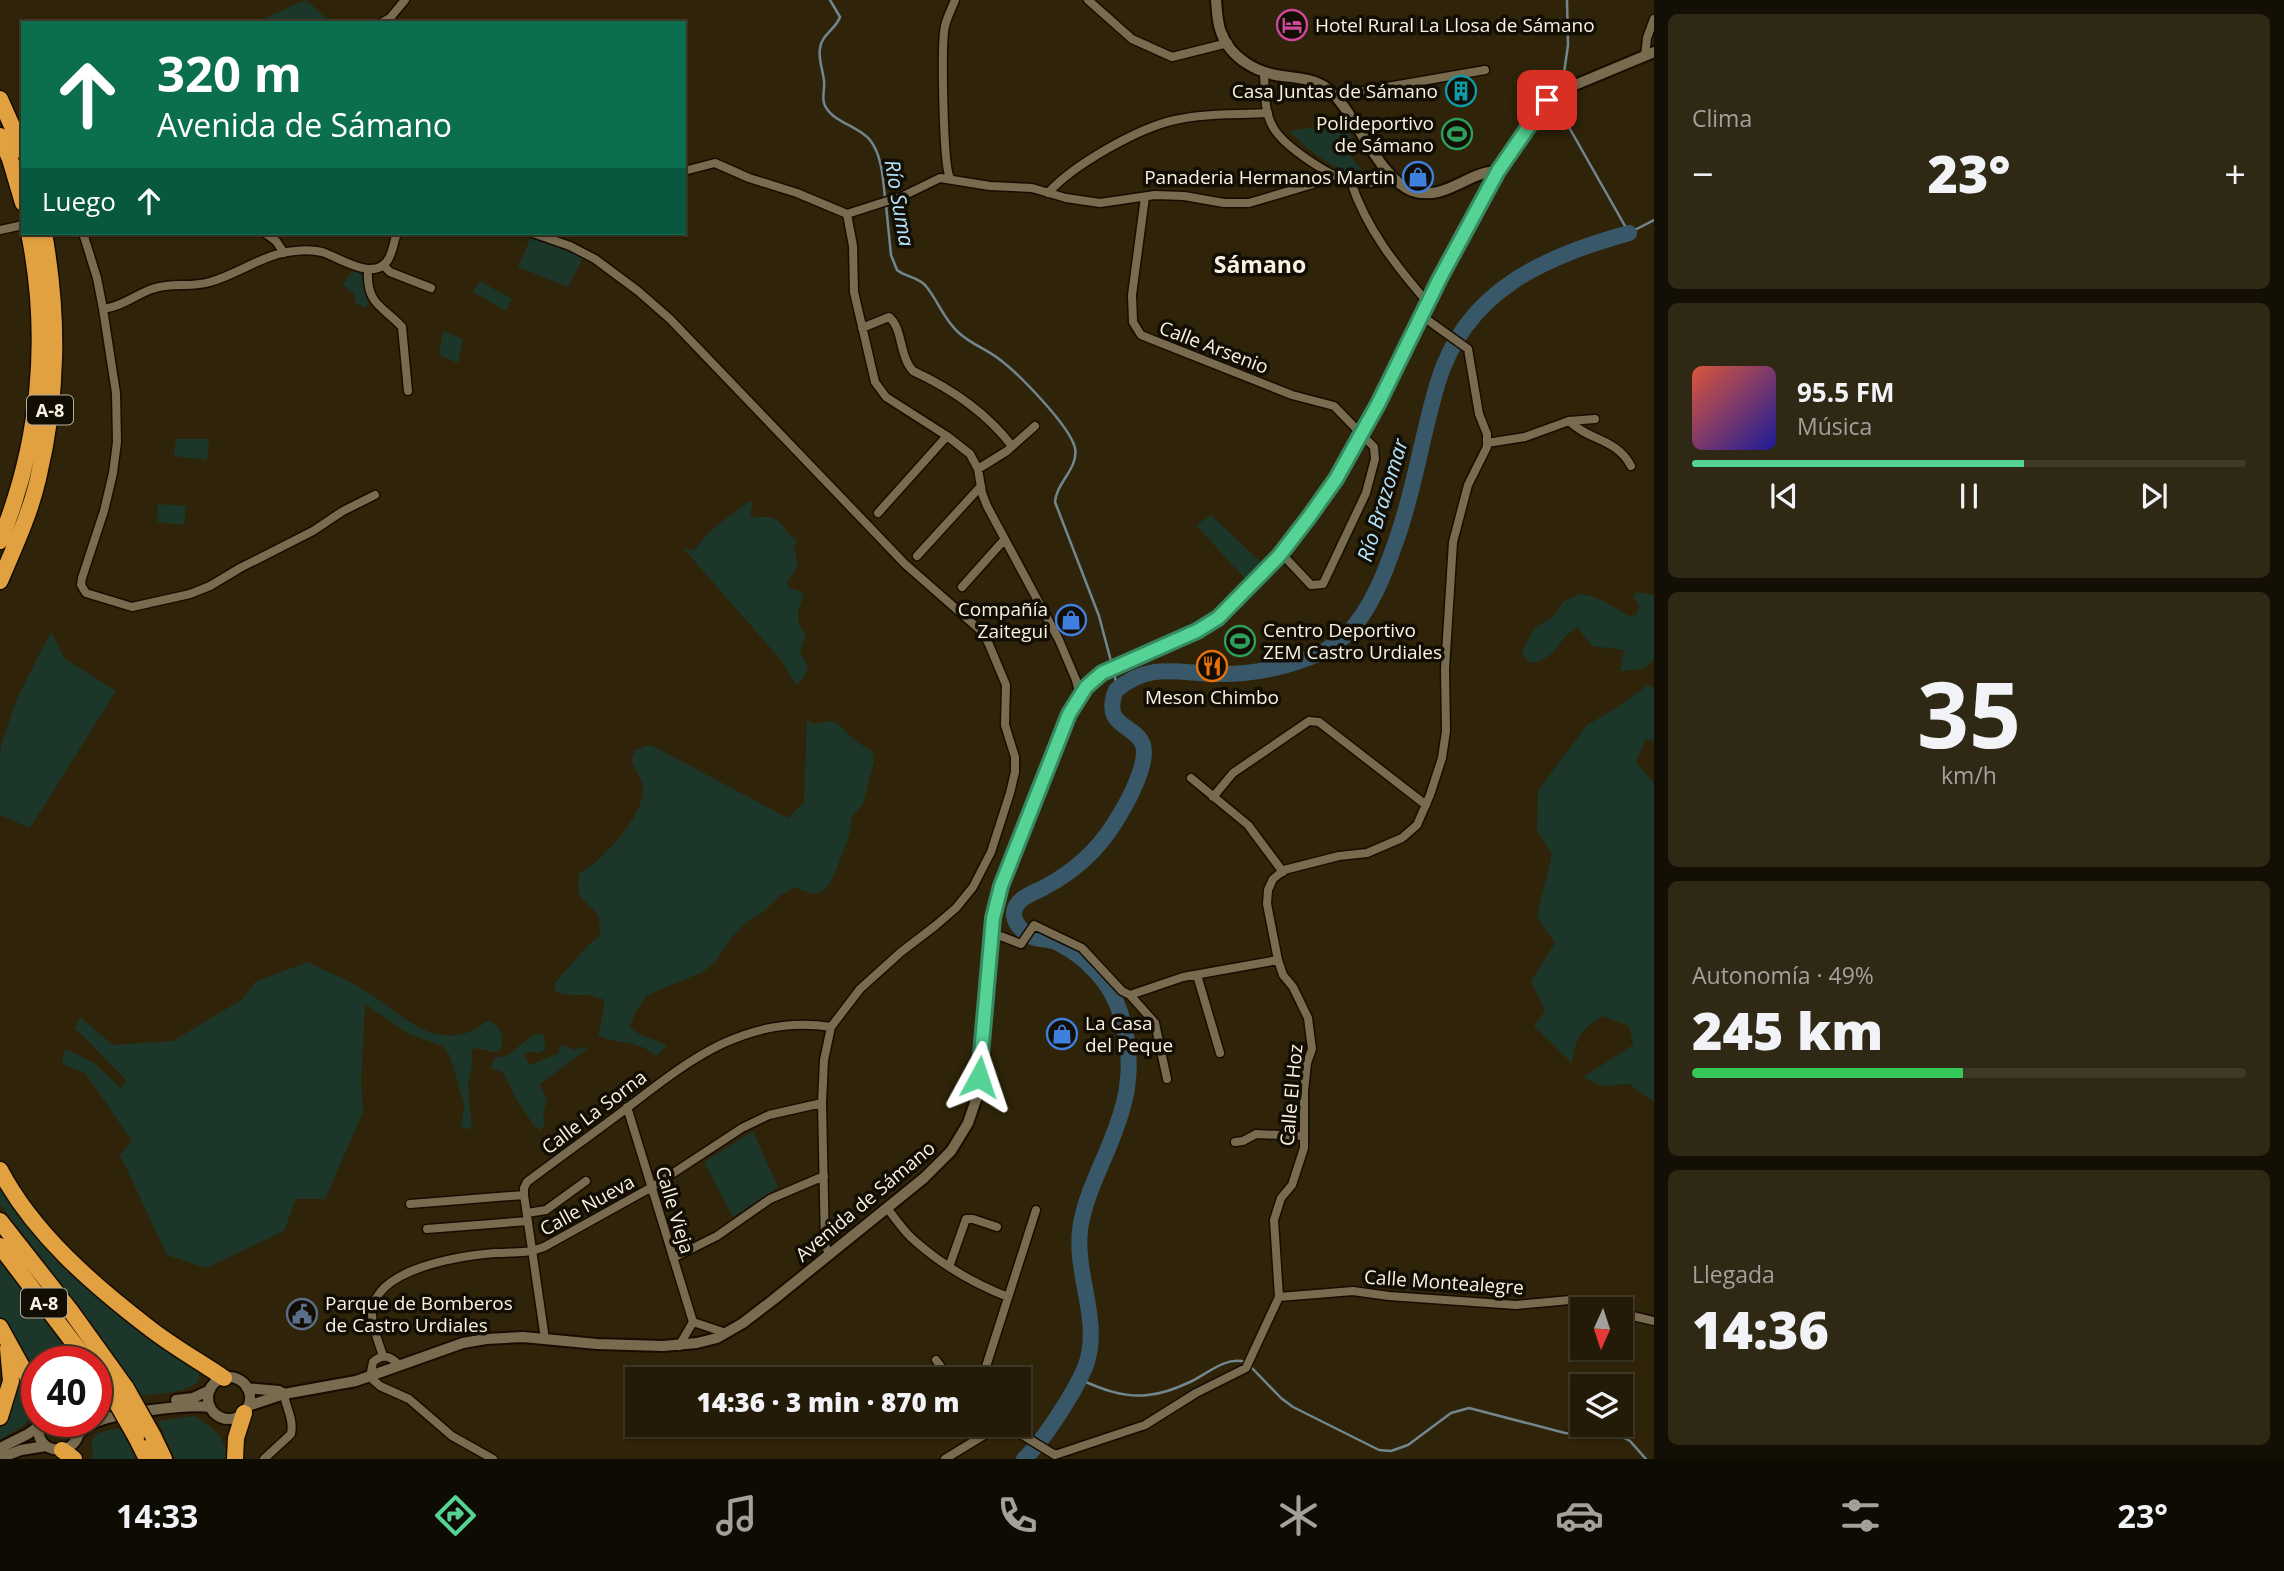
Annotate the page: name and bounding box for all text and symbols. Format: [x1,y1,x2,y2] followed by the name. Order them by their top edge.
[1275,8,1309,42] hotel icon: Hotel Rural La Llosa de Sámano
[1315,12,1595,38] place label: Hotel Rural La Llosa de Sámano
[157,40,302,106] text: 320 m
[42,49,133,140] icon: ahead
[1517,70,1577,130] pin
[1444,74,1478,108] building icon: Casa Juntas de Sámano
[1232,78,1438,104] place label: Casa Juntas de Sámano
[1528,81,1566,119] icon: arrive
[1692,102,1752,134] text: Clima
[157,103,452,146] text: Avenida de Sámano
[1316,110,1434,158] place label: Polideportivo de Sámano
[1440,117,1474,151] sports icon: Polideportivo de Sámano
[1928,137,2010,208] text: 23°
[1692,147,1714,199] text: −
[2224,147,2246,199] text: +
[879,158,921,249] water label: Río Suma
[1401,160,1435,194] shop icon: Panaderia Hermanos Martin
[1144,164,1395,190] place label: Panaderia Hermanos Martin
[130,182,168,220] icon: ahead
[42,183,116,219] text: Luego
[1214,248,1306,280] district label: Sámano
[1156,314,1272,380] street label: Calle Arsenio
[1797,374,1895,410] text: 95.5 FM
[27,396,73,424] road number: A-8
[1797,410,1872,442] text: Música
[1350,435,1414,565] water label: Río Brazomar
[1765,477,1803,515] icon: previous
[1950,477,1988,515] icon: pause
[2135,477,2173,515] icon: next
[958,596,1048,644] place label: Compañía Zaitegui
[1054,603,1088,637] shop icon: Compañía Zaitegui
[1263,617,1442,665] place label: Centro Deportivo ZEM Castro Urdiales
[1223,624,1257,658] sports icon: Centro Deportivo ZEM Castro Urdiales
[1195,649,1229,683] restaurant icon: Meson Chimbo
[1917,651,2021,775] text: 35
[1145,684,1279,710] place label: Meson Chimbo
[1941,759,1997,791] text: km/h
[1692,959,1874,991] text: Autonomía · 49%
[1692,994,1883,1065] text: 245 km
[1085,1010,1173,1058] place label: La Casa del Peque
[1045,1017,1079,1051] shop icon: La Casa del Peque
[942,1040,1016,1114] position arrow
[1274,1043,1308,1147] street label: Calle El Hoz
[536,1064,652,1160] street label: Calle La Sorna
[790,1135,940,1267] street label: Avenida de Sámano
[649,1163,701,1257] street label: Calle Vieja
[535,1168,639,1242] street label: Calle Nueva
[1692,1258,1775,1290] text: Llegada
[1363,1263,1525,1301] street label: Calle Montealegre
[21,1288,67,1318] road number: A-8
[325,1290,513,1338] place label: Parque de Bomberos de Castro Urdiales
[1692,1293,1829,1364] text: 14:36
[285,1297,319,1331] public building icon: Parque de Bomberos de Castro Urdiales
[1570,1297,1633,1360] north arrow
[1570,1297,1633,1437] map controls
[21,1346,112,1437] speed limit sign: 40
[1570,1374,1633,1437] button: layers
[697,1384,959,1420] text: 14:36 · 3 min · 870 m
[431,1491,480,1540] icon: directions
[712,1491,761,1540] icon: music
[993,1491,1042,1540] icon: phone
[1274,1491,1323,1540] icon: climate
[1555,1491,1604,1540] icon: car
[1836,1491,1885,1540] icon: filters
[116,1494,198,1537] text: 14:33
[2118,1494,2168,1537] text: 23°

